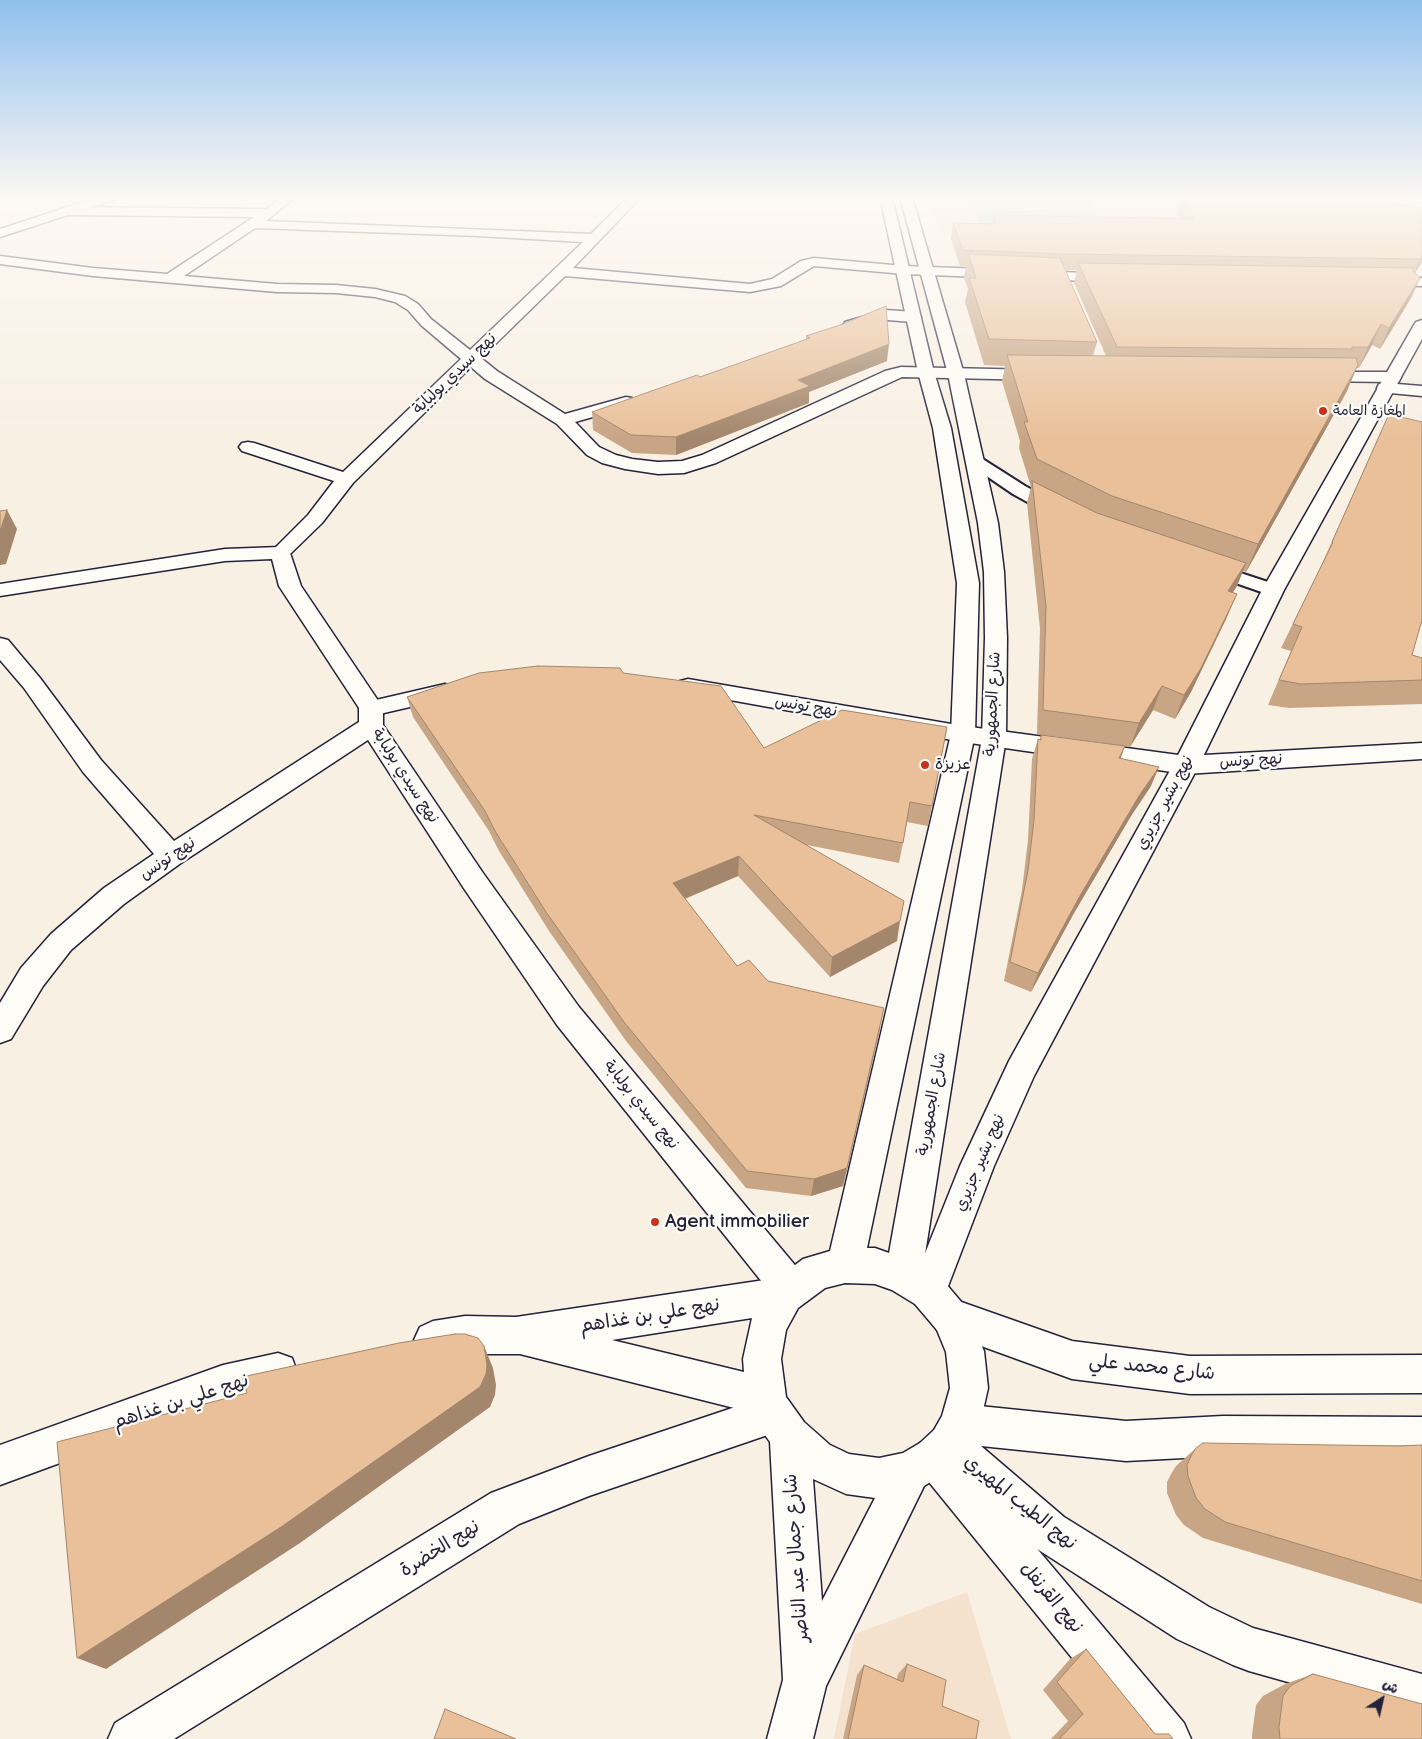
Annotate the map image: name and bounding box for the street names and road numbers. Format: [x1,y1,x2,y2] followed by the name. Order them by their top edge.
[409,329,501,419] street label: نهج سيدي بولبابة
[981,651,1005,757] street label: شارع الجمهورية
[773,692,839,722] street label: نهج تونس
[367,725,443,827] street label: نهج سيدي بولبابة
[1219,750,1283,772] street label: نهج تونس
[1132,753,1198,853] street label: نهج بشير جزيري
[136,833,200,885] street label: نهج تونس
[913,1051,951,1157] street label: شارع الجمهورية
[599,1057,683,1153] street label: نهج سيدي بولبابة
[951,1111,1009,1215] street label: نهج بشير جزيري
[578,1294,722,1338] street label: نهج علي بن غذاهم
[1088,1350,1216,1386] street label: شارع محمد علي
[110,1369,252,1435] street label: نهج علي بن غذاهم
[959,1451,1081,1555] street label: نهج الطيب المهيري
[780,1473,814,1643] street label: شارع جمال عبد الناصر
[396,1516,484,1582] street label: نهج الخضرة
[1015,1558,1087,1638] street label: نهج القرنفل

